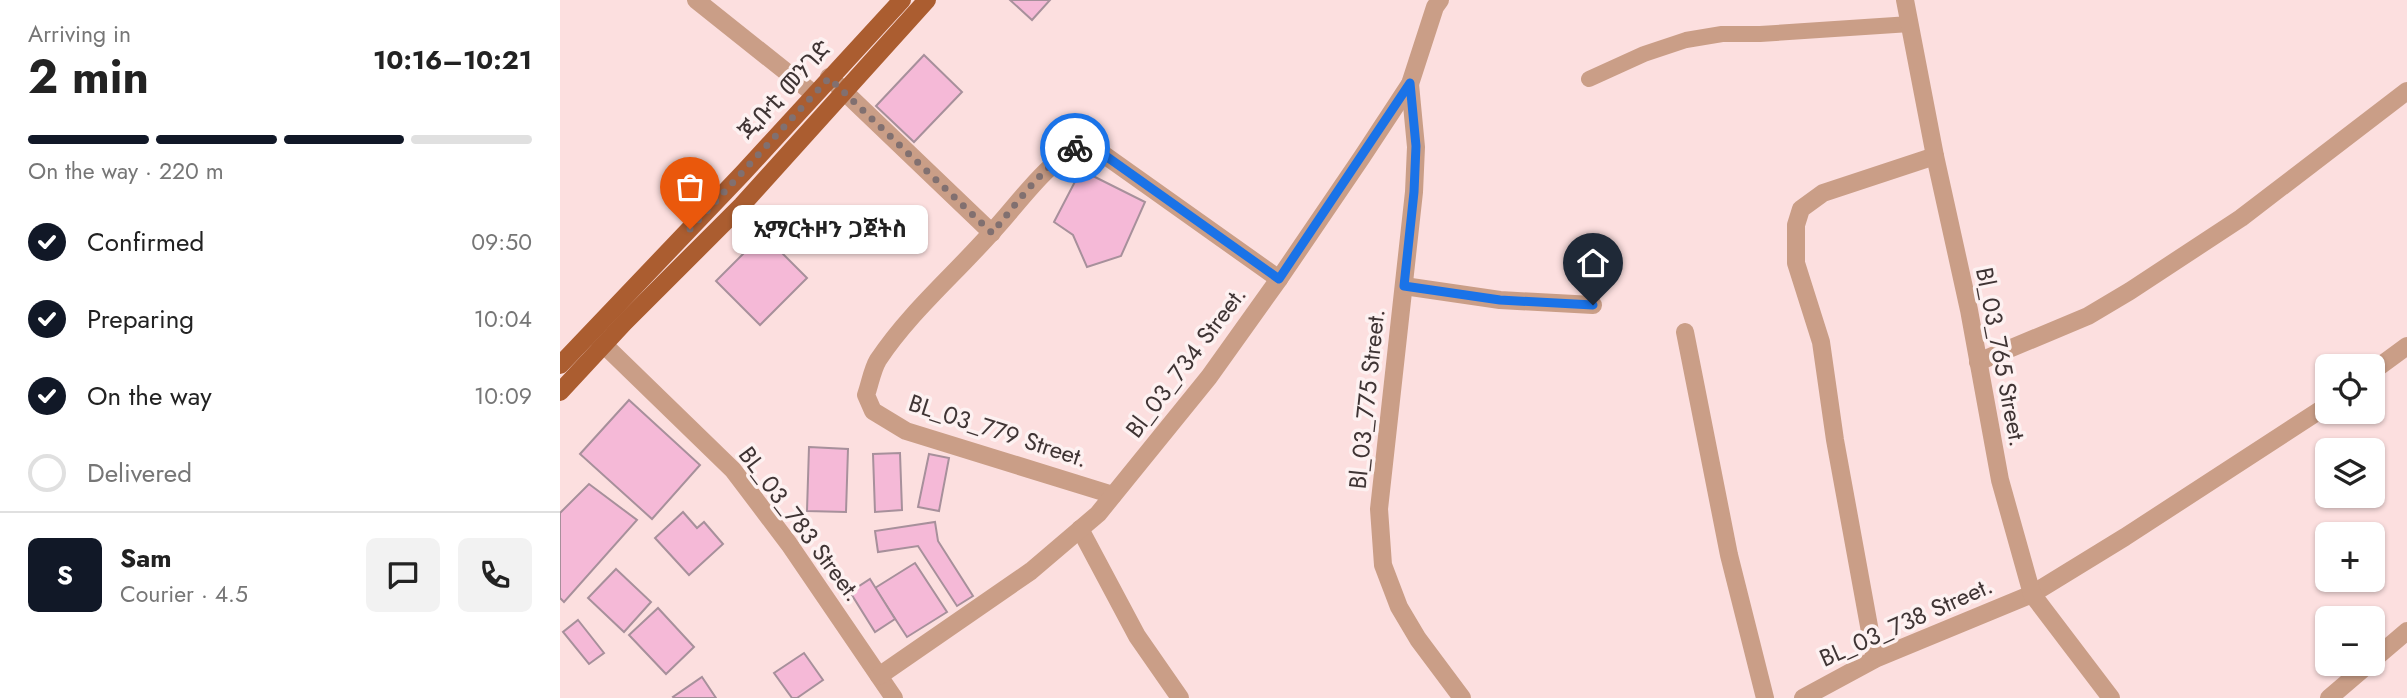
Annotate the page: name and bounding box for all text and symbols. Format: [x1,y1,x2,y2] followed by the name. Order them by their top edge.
[28,17,131,51] text: Arriving in
[730,32,839,148] street label: ጂቡቲ መንገድ
[373,41,532,79] text: 10:16–10:21
[28,44,149,110] text: 2 min
[1040,113,1110,183] courier
[1056,129,1094,167] icon: bike
[28,154,224,188] text: On the way · 220 m
[660,157,720,229] pin
[671,168,709,206] icon: bag
[732,204,928,254] callout: ኢማርትዞን ጋጀትስ
[753,212,907,246] text: ኢማርትዞን ጋጀትስ
[28,223,66,261] icon: check
[87,223,204,261] text: Confirmed
[471,225,532,259] text: 09:50
[1563,233,1623,305] pin
[1574,244,1612,282] icon: home
[1967,264,2036,450] street label: Bl_03_765 Street.
[1117,279,1254,445] street label: Bl_03_734 Street.
[28,300,66,338] icon: check
[87,300,194,338] text: Preparing
[474,302,532,336] text: 10:04
[1340,307,1393,491] street label: Bl_03_775 Street.
[2315,354,2385,676] map controls
[2315,354,2385,424] button: locate
[28,377,66,415] icon: check
[87,377,212,415] text: On the way
[474,379,532,413] text: 10:09
[904,385,1092,476] street label: BL_03_779 Street.
[2315,438,2385,508] button: layers
[730,439,870,609] street label: BL_03_783 Street.
[87,454,192,492] text: Delivered
[2315,522,2385,592] button: +
[366,538,440,612] button: chat
[458,538,532,612] button: phone
[120,539,172,577] text: Sam
[57,556,73,594] text: S
[1814,568,1998,675] street label: BL_03_738 Street.
[120,577,248,611] text: Courier · 4.5
[2315,606,2385,676] button: −

